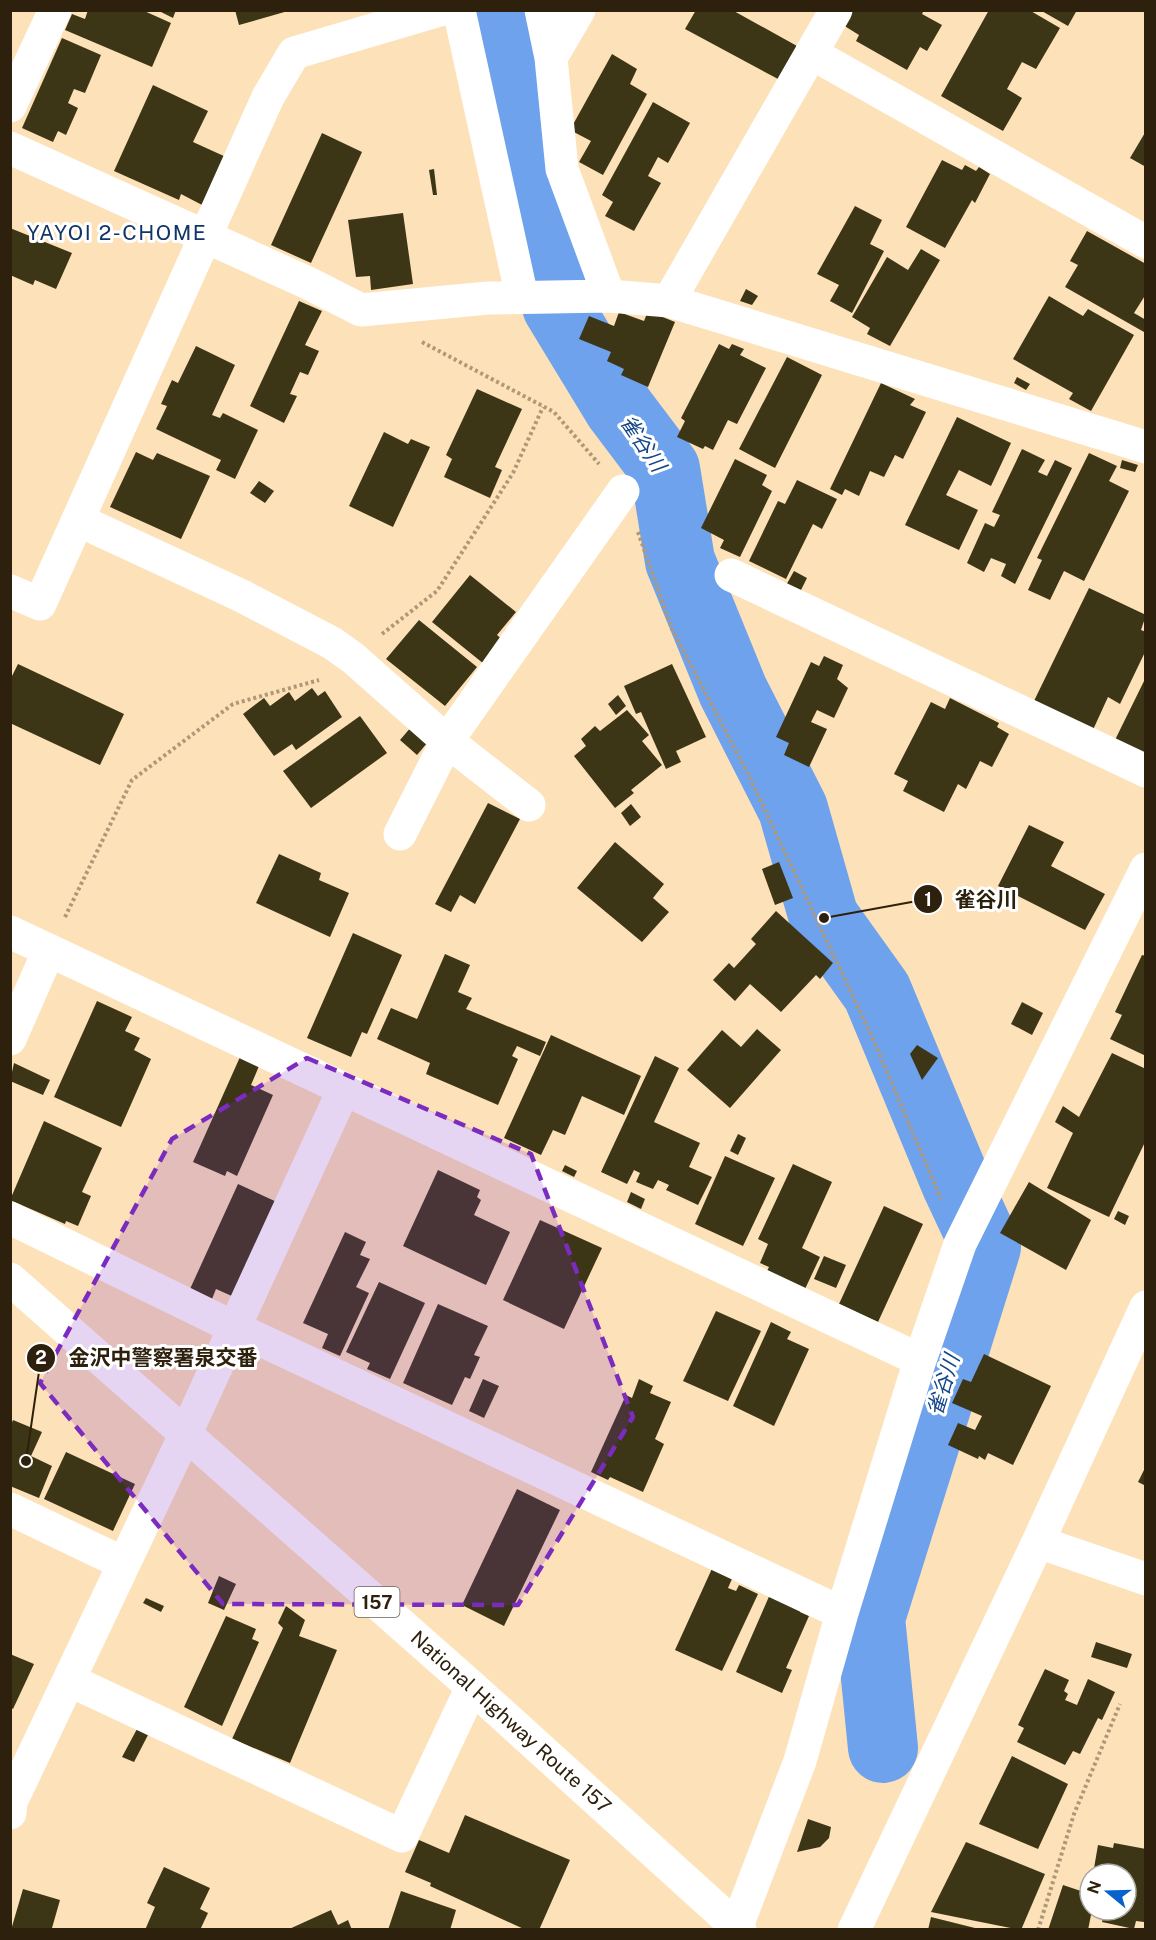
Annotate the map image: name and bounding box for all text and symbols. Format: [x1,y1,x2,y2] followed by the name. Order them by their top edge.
[27,220,207,245] district label: YAYOI 2-CHOME
[615,410,672,478] water label: 雀谷川
[913,880,1030,919] callout: 雀谷川
[955,887,1018,912] text: 雀谷川
[924,889,932,910] text: 1
[26,1338,269,1377] callout: 金沢中警察署泉交番
[69,1345,258,1370] text: 金沢中警察署泉交番
[35,1347,47,1368] text: 2
[922,1349,965,1419] water label: 雀谷川
[354,1587,400,1617] road number: 157
[406,1626,616,1818] street label: National Highway Route 157
[1078,1862,1138,1922] north arrow
[1083,1878,1105,1896] text: N

